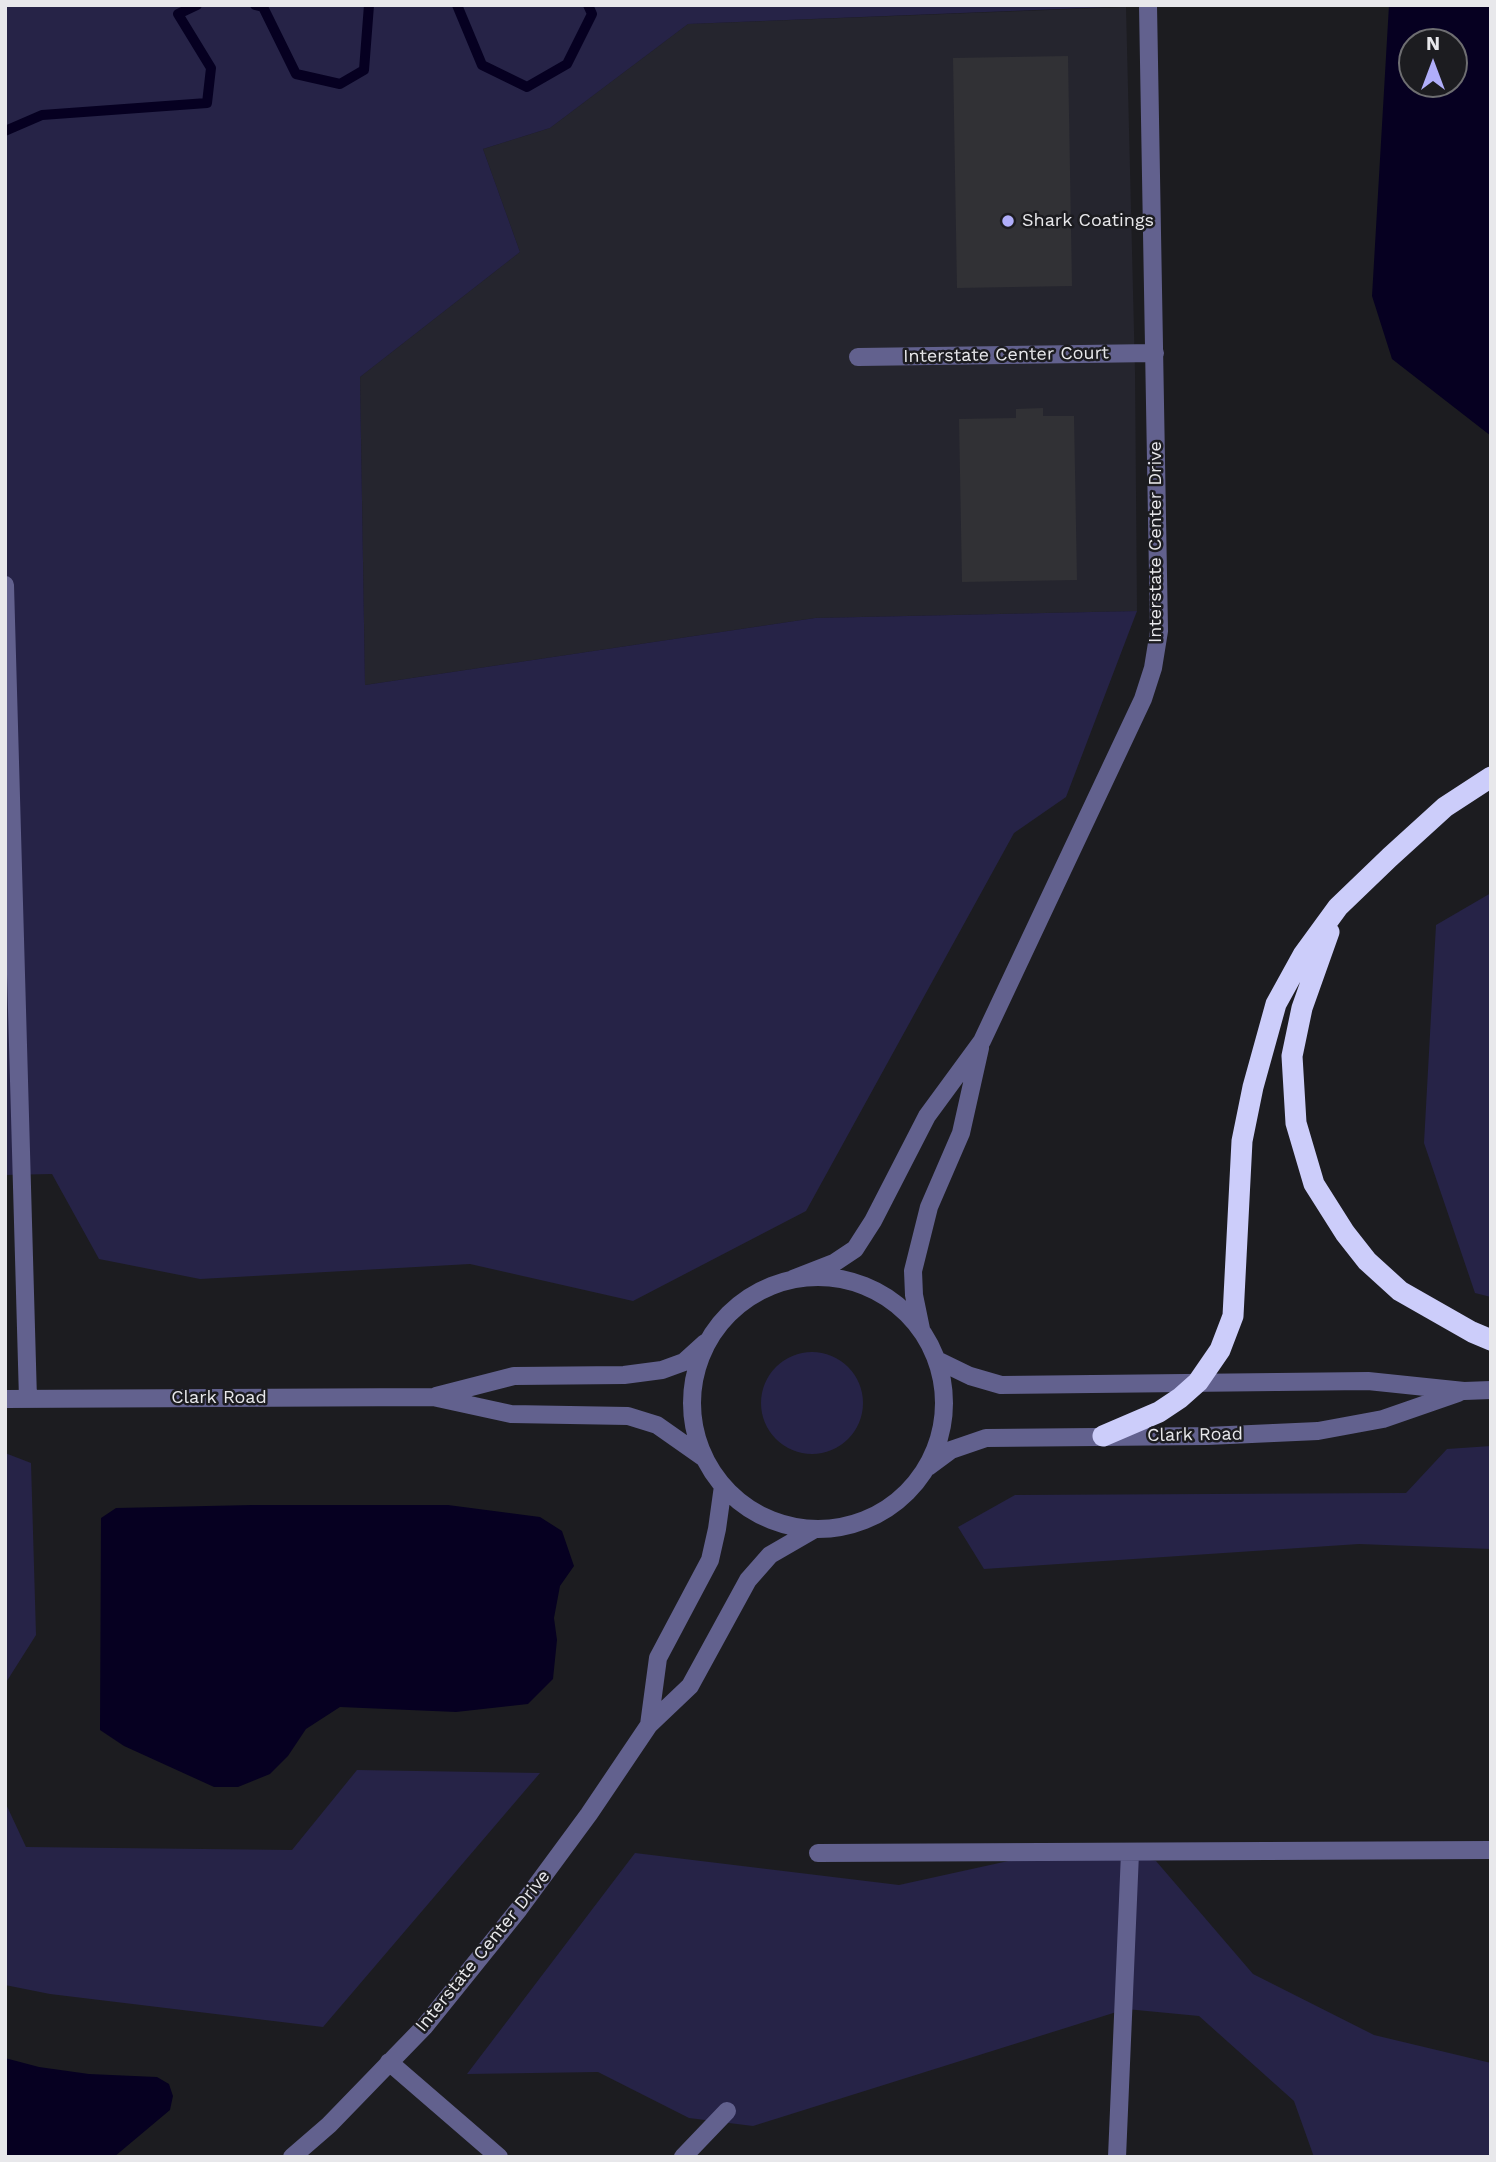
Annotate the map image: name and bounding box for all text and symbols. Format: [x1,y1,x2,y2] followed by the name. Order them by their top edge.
[1398,28,1468,98] north arrow
[1426,32,1440,55] text: N
[1022,210,1154,232] place label: Shark Coatings
[1000,213,1016,229] marker: Shark Coatings
[903,342,1109,368] street label: Interstate Center Court
[1145,441,1167,643] street label: Interstate Center Drive
[171,1387,267,1409] street label: Clark Road
[1147,1423,1243,1447] street label: Clark Road
[411,1866,555,2036] street label: Interstate Center Drive

